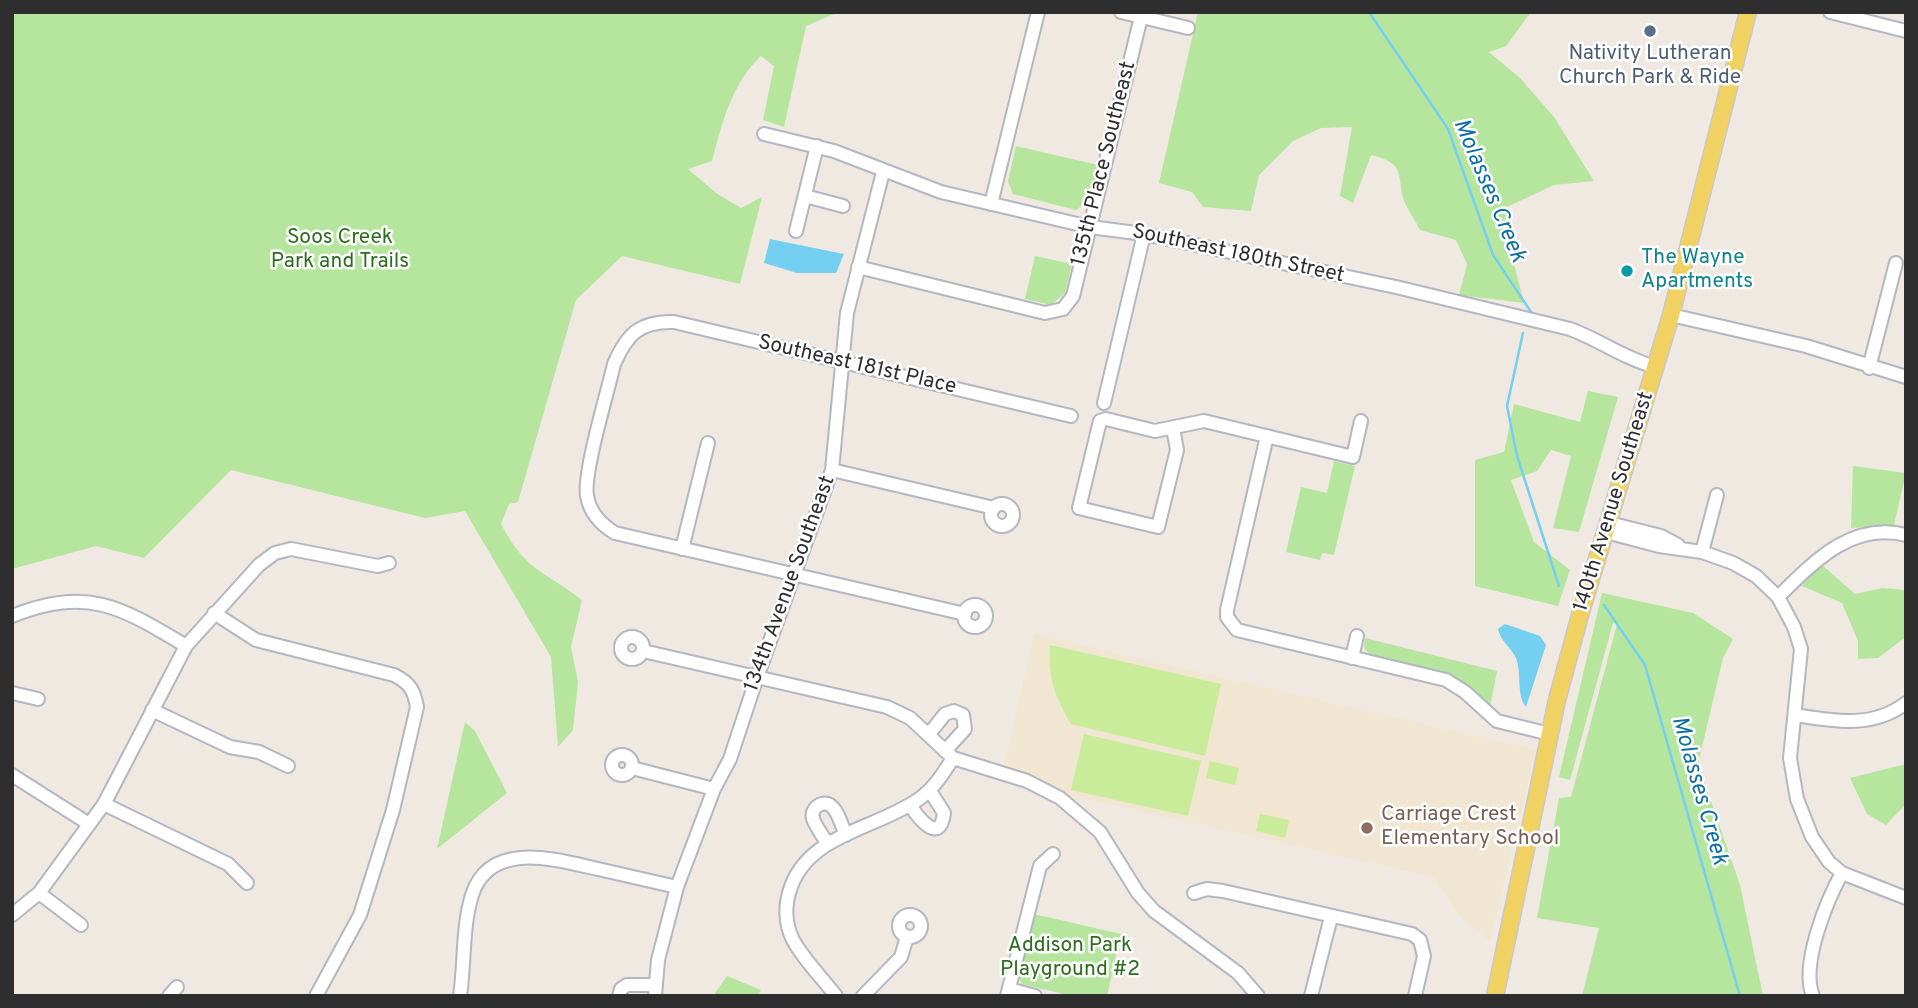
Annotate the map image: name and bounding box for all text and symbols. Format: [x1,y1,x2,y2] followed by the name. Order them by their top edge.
[1642,23,1658,39] marker: Nativity Lutheran Church Park & Ride
[1559,42,1741,92] place label: Nativity Lutheran Church Park & Ride
[1067,59,1143,269] street label: 135th Place Southeast
[1445,115,1531,267] water label: Molasses Creek
[1130,220,1346,290] street label: Southeast 180th Street
[271,226,409,276] park label: Soos Creek Park and Trails
[1641,246,1753,296] place label: The Wayne Apartments
[1619,263,1635,279] marker: The Wayne Apartments
[755,331,959,401] street label: Southeast 181st Place
[1570,389,1660,615] street label: 140th Avenue Southeast
[740,472,842,696] street label: 134th Avenue Southeast
[1664,714,1732,868] water label: Molasses Creek
[1381,803,1559,853] place label: Carriage Crest Elementary School
[1359,820,1375,836] marker: Carriage Crest Elementary School
[1000,934,1140,984] park label: Addison Park Playground #2

